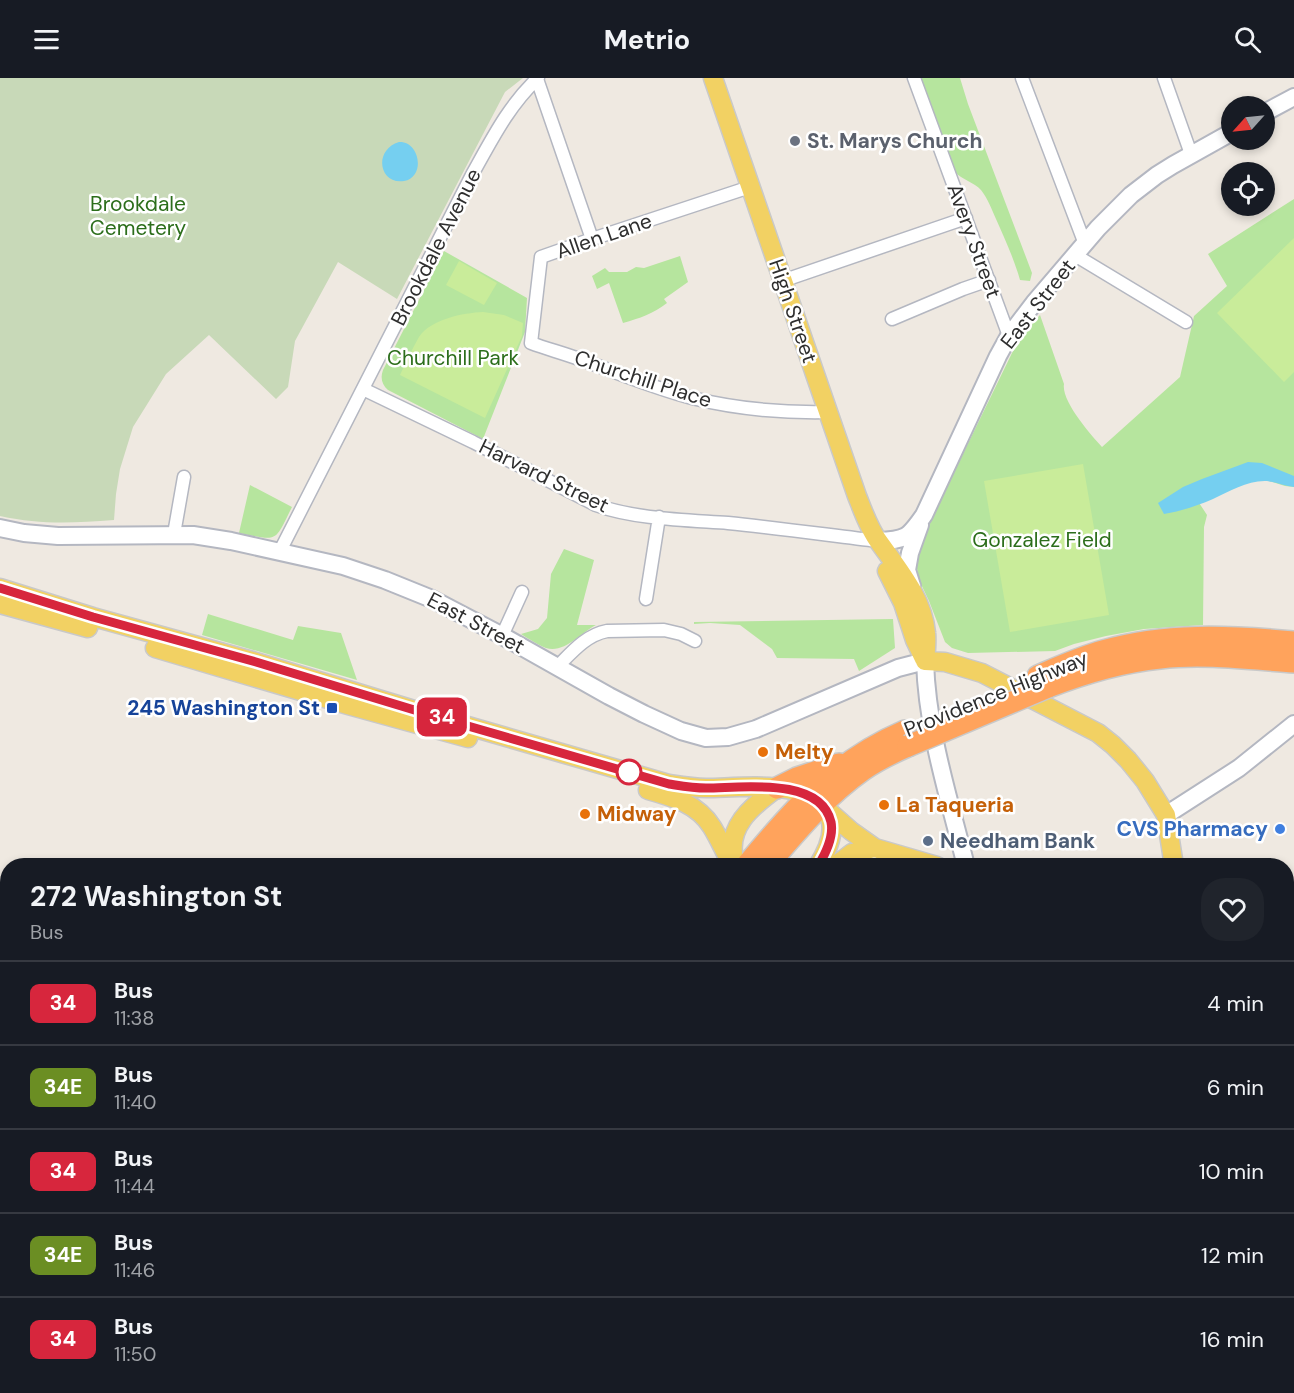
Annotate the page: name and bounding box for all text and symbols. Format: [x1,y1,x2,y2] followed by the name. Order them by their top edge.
[604,22,690,57] text: Metrio
[30,23,63,56] icon: menu
[1231,23,1264,56] icon: search
[1221,96,1275,150] north arrow
[1221,96,1275,216] map controls
[807,127,982,155] place label: St. Marys Church
[788,134,802,148] marker: St. Marys Church
[1221,162,1275,216] button: locate
[384,164,488,330] street label: Brookdale Avenue
[940,180,1008,302] street label: Avery Street
[90,190,187,242] park label: Brookdale Cemetery
[552,207,656,265] street label: Allen Lane
[994,253,1082,355] street label: East Street
[762,255,824,367] street label: High Street
[387,344,519,372] park label: Churchill Park
[571,344,715,414] street label: Churchill Place
[474,432,614,520] street label: Harvard Street
[972,526,1112,554] park label: Gonzalez Field
[422,586,530,660] street label: East Street
[900,644,1092,744] street label: Providence Highway
[127,694,320,722] place label: 245 Washington St
[415,698,469,736] line badge: 34
[325,701,339,715] marker: 245 Washington St
[429,703,455,731] text: 34
[775,738,834,766] place label: Melty
[756,745,770,759] marker: Melty
[616,759,642,785] unlabelled marker
[896,791,1014,819] place label: La Taqueria
[877,798,891,812] marker: La Taqueria
[597,800,677,828] place label: Midway
[578,807,592,821] marker: Midway
[1116,815,1268,843] place label: CVS Pharmacy
[1273,822,1287,836] marker: CVS Pharmacy
[940,827,1095,855] place label: Needham Bank
[921,834,935,848] marker: Needham Bank
[30,878,282,915] text: 272 Washington St
[1201,878,1264,941] button: heart
[30,919,64,945] text: Bus
[114,976,153,1005] text: Bus
[50,989,76,1017] text: 34
[1207,989,1264,1018] text: 4 min
[114,1005,155,1031] text: 11:38
[114,1060,153,1089] text: Bus
[44,1073,82,1101] text: 34E
[1207,1073,1264,1102] text: 6 min
[114,1089,156,1115] text: 11:40
[114,1144,153,1173] text: Bus
[50,1157,76,1185] text: 34
[1199,1157,1264,1186] text: 10 min
[114,1173,155,1199] text: 11:44
[114,1228,153,1257] text: Bus
[44,1241,82,1269] text: 34E
[1201,1241,1264,1270] text: 12 min
[114,1257,155,1283] text: 11:46
[114,1312,153,1341] text: Bus
[50,1325,76,1353] text: 34
[1200,1325,1264,1354] text: 16 min
[114,1341,156,1367] text: 11:50

